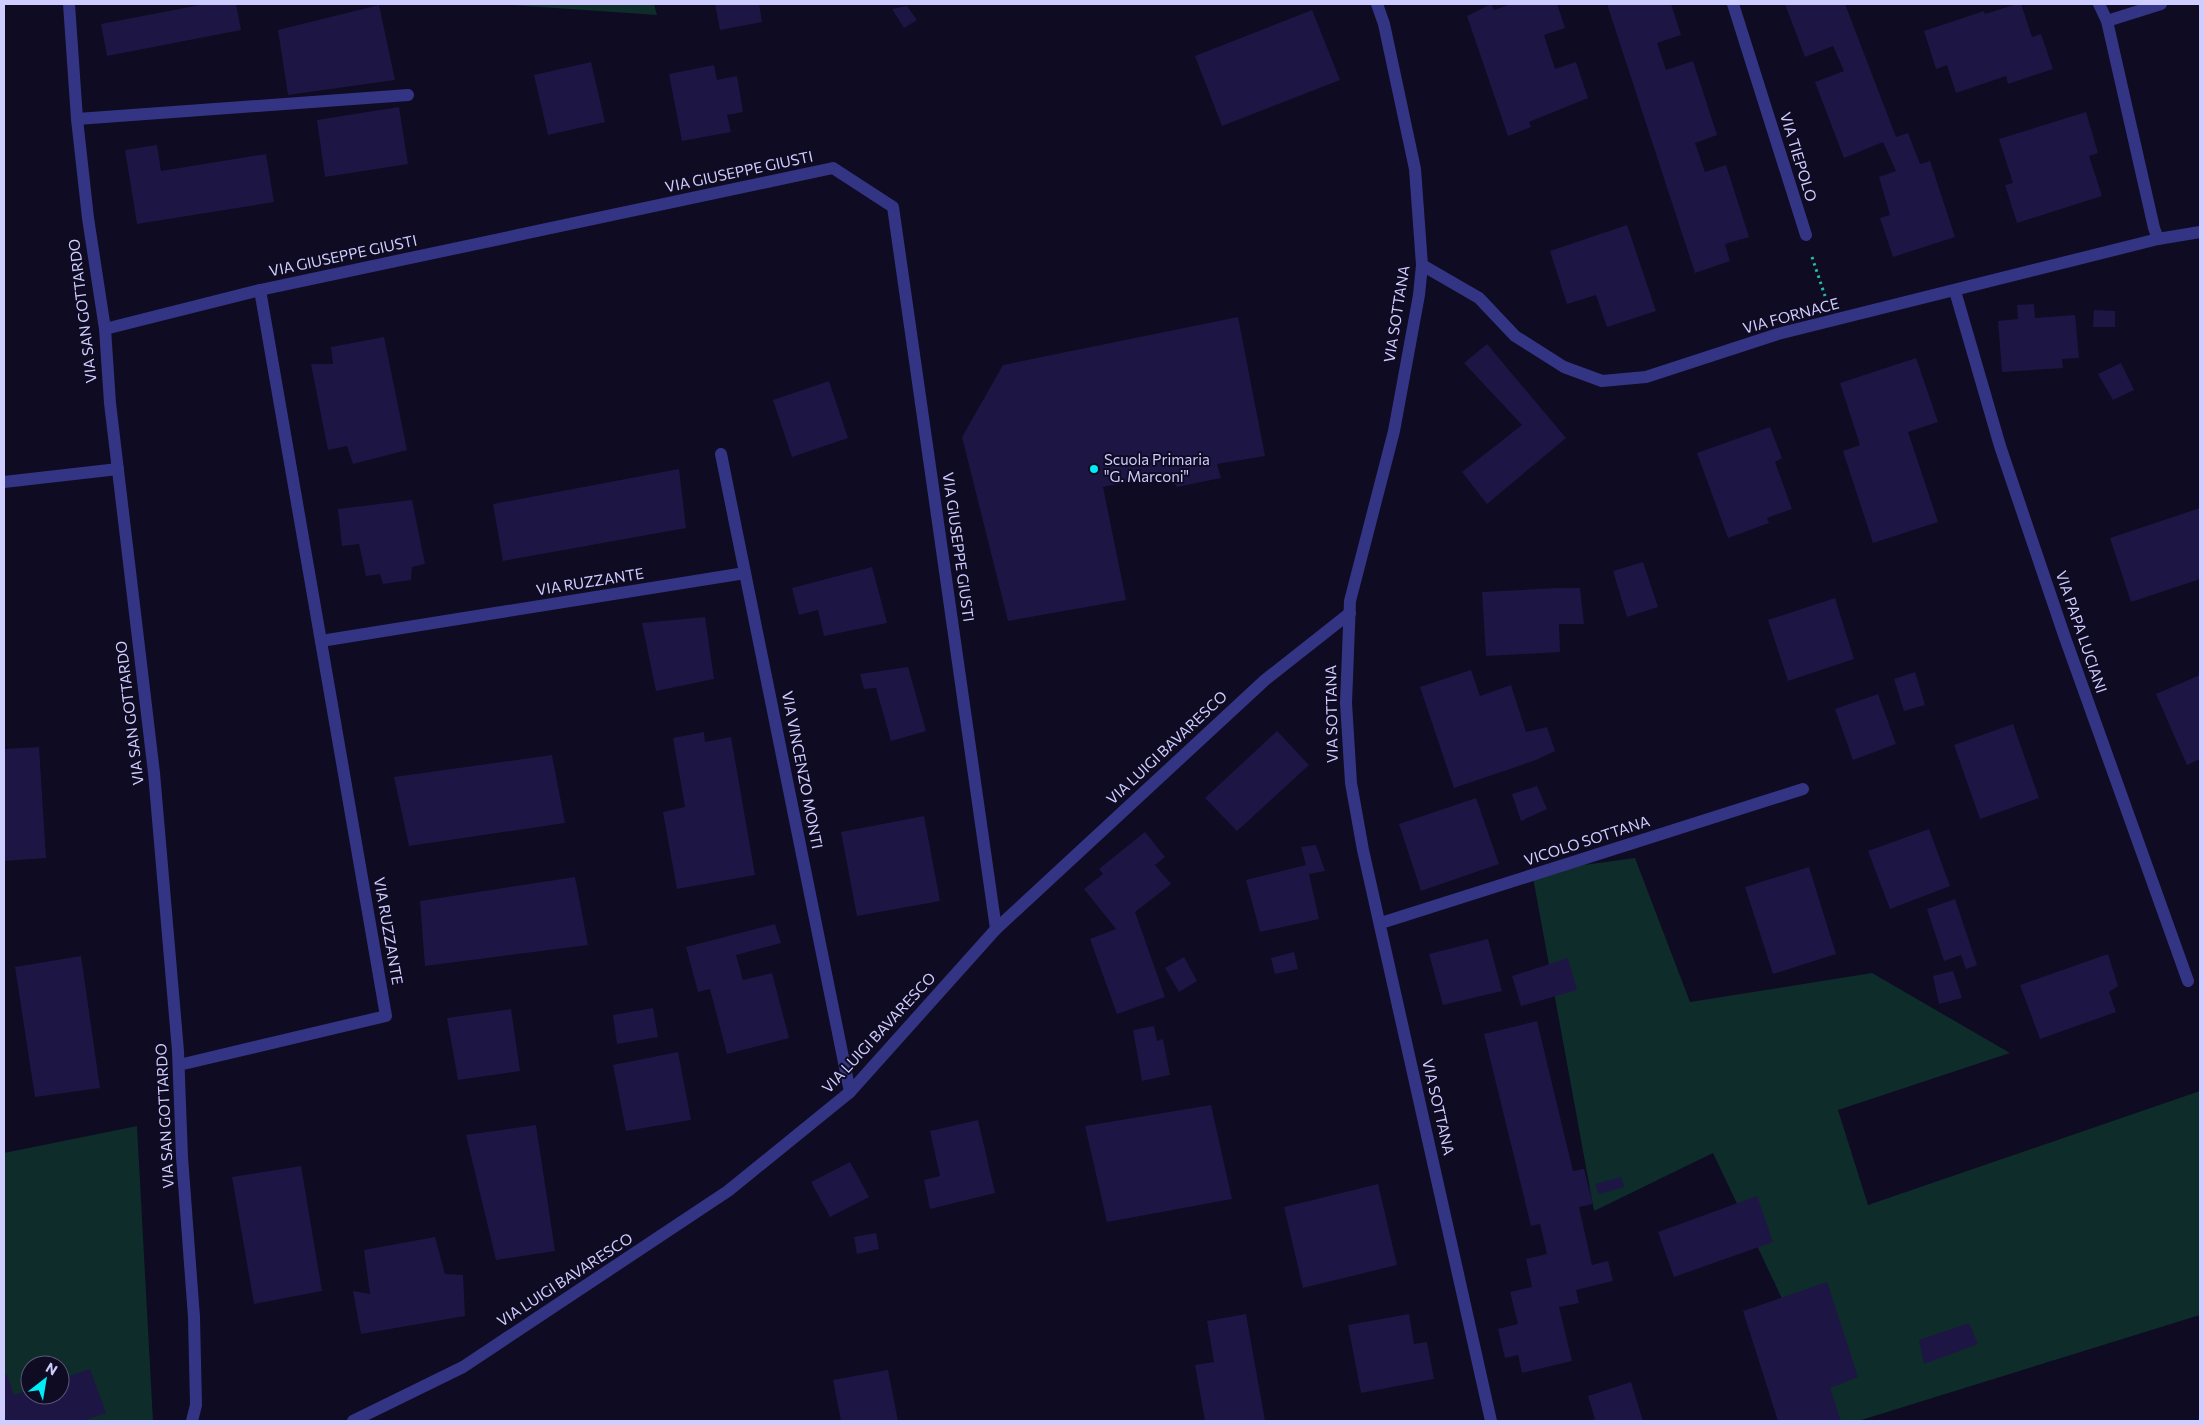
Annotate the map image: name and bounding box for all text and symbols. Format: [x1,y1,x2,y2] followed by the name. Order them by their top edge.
[1777,110,1821,204] street label: VIA TIEPOLO
[663,147,814,195] street label: VIA GIUSEPPE GIUSTI
[267,231,418,279] street label: VIA GIUSEPPE GIUSTI
[64,238,100,384] street label: VIA SAN GOTTARDO
[1379,264,1413,364] street label: VIA SOTTANA
[1741,294,1841,337] street label: VIA FORNACE
[1104,450,1210,485] place label: Scuola Primaria "G. Marconi"
[1088,463,1100,475] marker: Scuola Primaria "G. Marconi"
[940,471,978,623] street label: VIA GIUSEPPE GIUSTI
[535,564,645,598] street label: VIA RUZZANTE
[2053,568,2111,695] street label: VIA PAPA LUCIANI
[111,640,147,786] street label: VIA SAN GOTTARDO
[1321,665,1341,763] street label: VIA SOTTANA
[1102,687,1230,808] street label: VIA LUIGI BAVARESCO
[779,689,827,850] street label: VIA VINCENZO MONTI
[1522,811,1652,869] street label: VICOLO SOTTANA
[371,876,407,986] street label: VIA RUZZANTE
[818,968,939,1096] street label: VIA LUIGI BAVARESCO
[151,1043,177,1189] street label: VIA SAN GOTTARDO
[1419,1057,1459,1157] street label: VIA SOTTANA
[493,1229,636,1330] street label: VIA LUIGI BAVARESCO
[20,1355,70,1405] north arrow
[43,1358,61,1378] text: N

